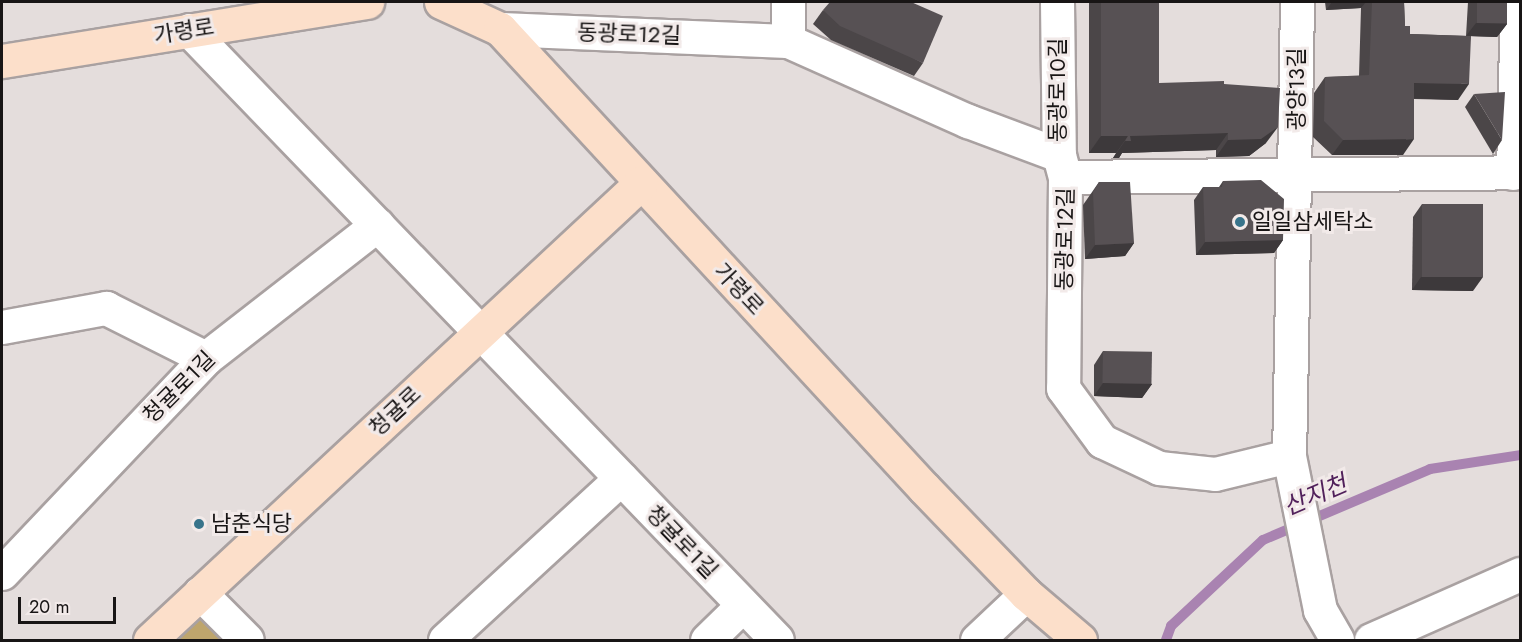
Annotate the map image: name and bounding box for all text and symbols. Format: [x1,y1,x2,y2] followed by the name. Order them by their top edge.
[152,13,216,49] street label: 가령로
[577,19,681,49] street label: 동광로12길
[1045,38,1071,142] street label: 동광로10길
[1284,48,1310,130] street label: 광양13길
[1051,187,1079,291] street label: 동광로12길
[1252,209,1373,235] place label: 일일삼세탁소
[1233,215,1247,229] marker: 일일삼세탁소
[709,258,769,320] street label: 가령로
[138,346,220,428] street label: 청귤로1길
[364,381,426,441] street label: 청귤로
[1279,469,1351,521] water label: 산지천
[641,500,723,584] street label: 청귤로1길
[211,511,292,537] place label: 남춘식당
[192,517,206,531] marker: 남춘식당
[21,585,118,623] scale bar
[29,594,69,620] text: 20 m

